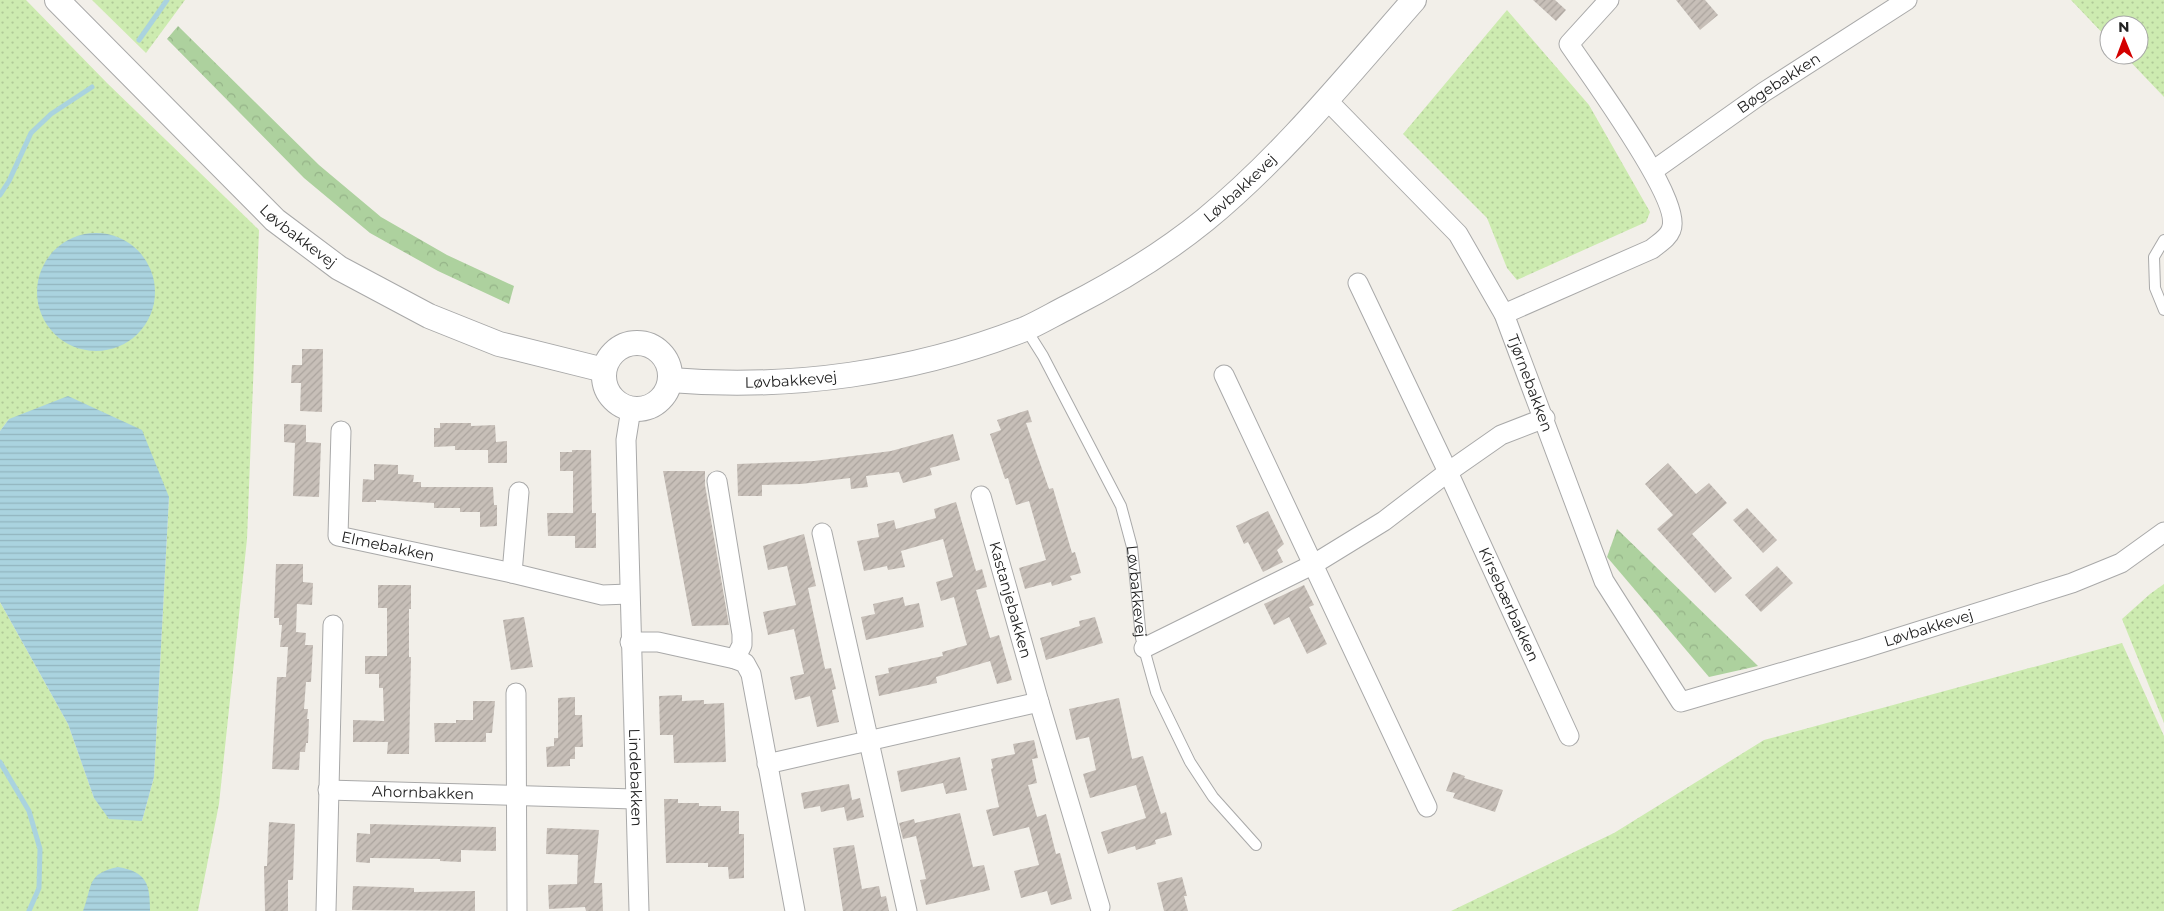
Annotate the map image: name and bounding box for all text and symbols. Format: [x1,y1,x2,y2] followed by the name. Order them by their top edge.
[2099,15,2149,65] north arrow
[2118,18,2130,36] text: N
[1733,48,1824,117] street label: Bøgebakken
[1199,150,1280,226] street label: Løvbakkevej
[256,200,341,272] street label: Løvbakkevej
[1503,332,1557,435] street label: Tjørnebakken
[744,367,838,392] street label: Løvbakkevej
[340,527,436,565] street label: Elmebakken
[985,539,1036,660] street label: Kastanjebakken
[1123,544,1151,638] street label: Løvbakkevej
[1475,544,1544,664] street label: Kirsebærbakken
[1881,605,1975,651] street label: Løvbakkevej
[625,728,647,827] street label: Lindebakken
[372,781,474,803] street label: Ahornbakken

